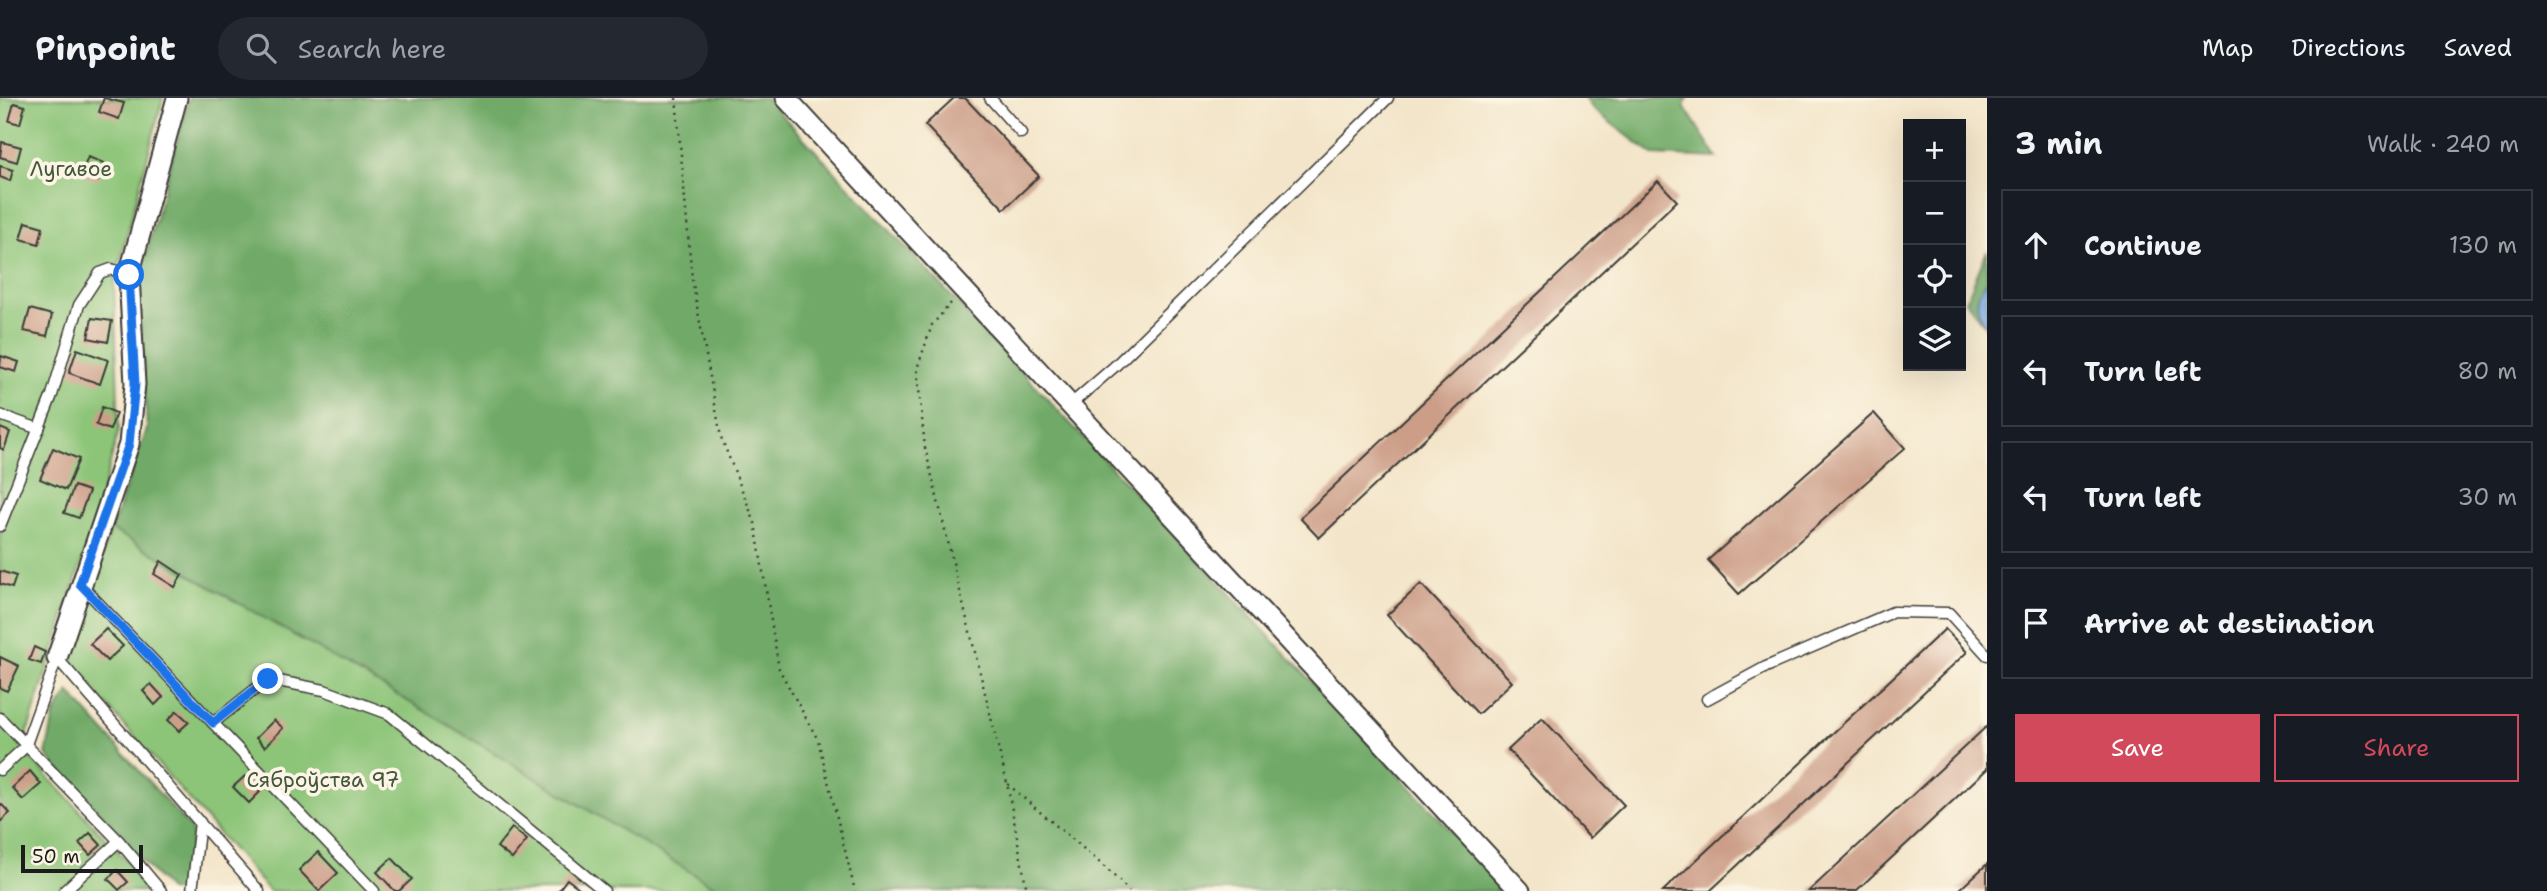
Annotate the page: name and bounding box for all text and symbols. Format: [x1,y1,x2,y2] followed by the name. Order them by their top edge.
[218,17,708,80] search box
[35,26,176,71] text: Pinpoint
[242,29,280,67] icon: search
[298,31,446,66] text: Search here
[2202,32,2253,64] text: Map
[2291,32,2406,64] text: Directions
[2444,32,2512,64] text: Saved
[1903,119,1966,371] map controls
[1903,119,1966,182] button: +
[2015,123,2102,164] text: 3 min
[2367,129,2519,159] text: Walk · 240 m
[30,155,112,183] park label: Лугавое
[1903,182,1966,245] button: −
[2017,226,2055,264] icon: ahead
[2084,228,2202,263] text: Continue
[2449,230,2517,260] text: 130 m
[1903,245,1966,308] button: locate
[113,259,144,290] route start
[1903,308,1966,371] button: layers
[2017,352,2055,390] icon: left
[2084,354,2201,389] text: Turn left
[2458,356,2517,386] text: 80 m
[2017,478,2055,516] icon: left
[2084,480,2201,515] text: Turn left
[2458,482,2517,512] text: 30 m
[2017,604,2055,642] icon: arrive
[2084,606,2374,641] text: Arrive at destination
[252,663,283,694] route end
[2015,714,2260,782] button: Save
[2274,714,2519,782] button: Share
[247,766,399,794] park label: Сяброўства 97
[21,842,144,874] scale bar
[32,844,80,869] text: 50 m

